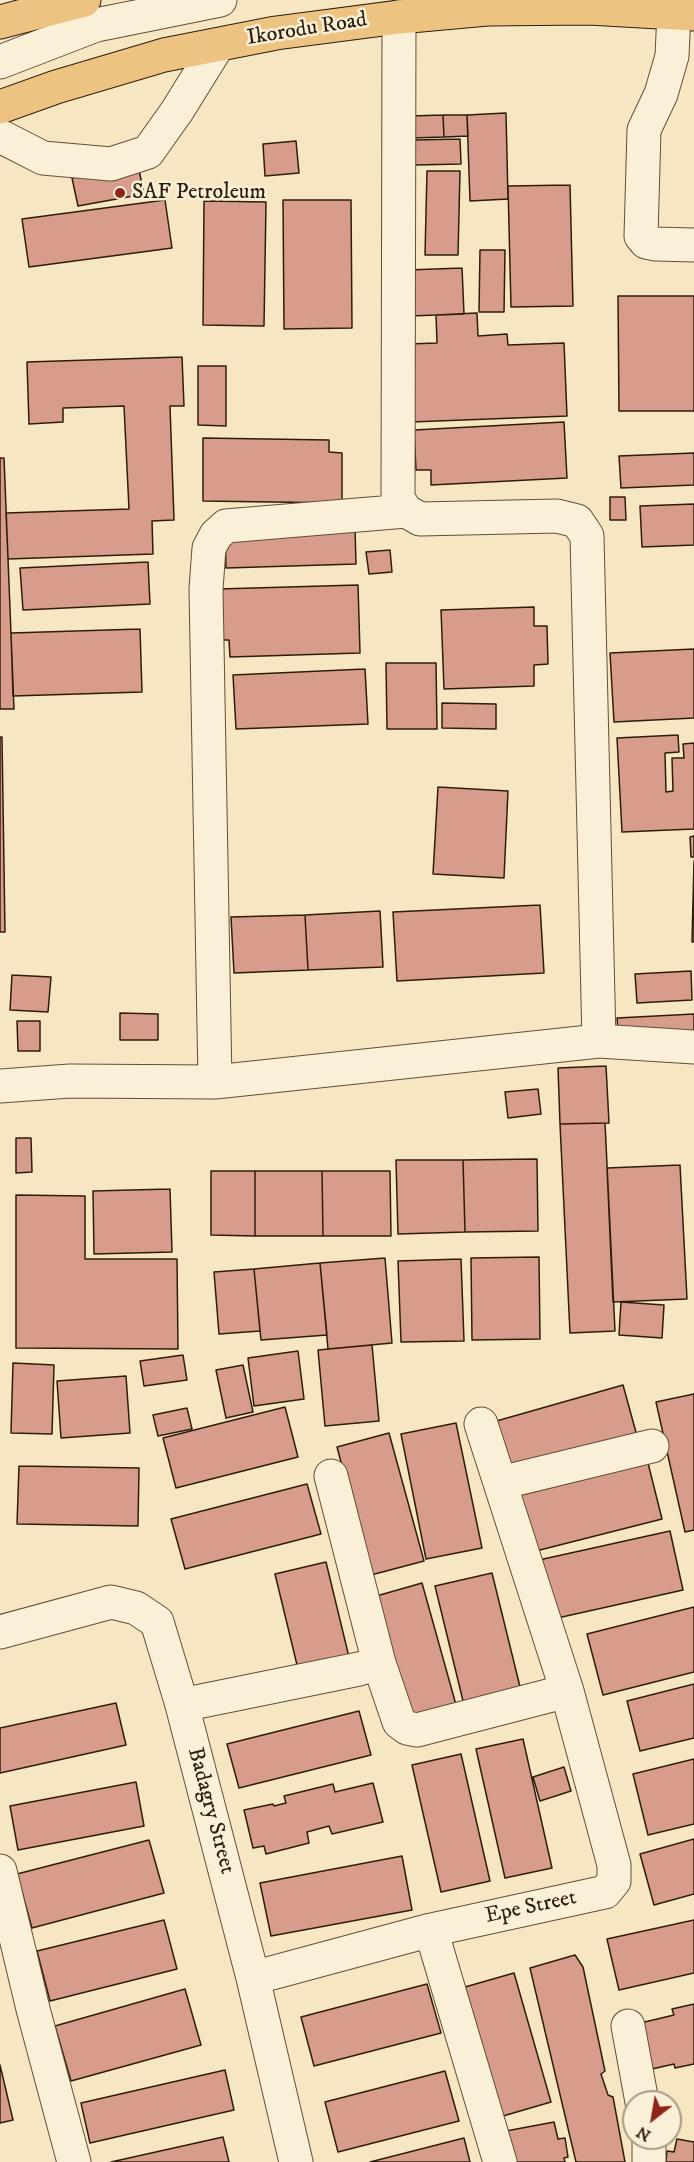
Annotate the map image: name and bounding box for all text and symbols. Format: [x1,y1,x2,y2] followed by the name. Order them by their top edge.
[245,7,369,53] street label: Ikorodu Road
[132,180,266,206] place label: SAF Petroleum
[113,186,127,200] marker: SAF Petroleum
[180,1745,240,1877] street label: Badagry Street
[483,1885,579,1931] street label: Epe Street
[622,2090,682,2150] north arrow
[633,2122,655,2146] text: N

